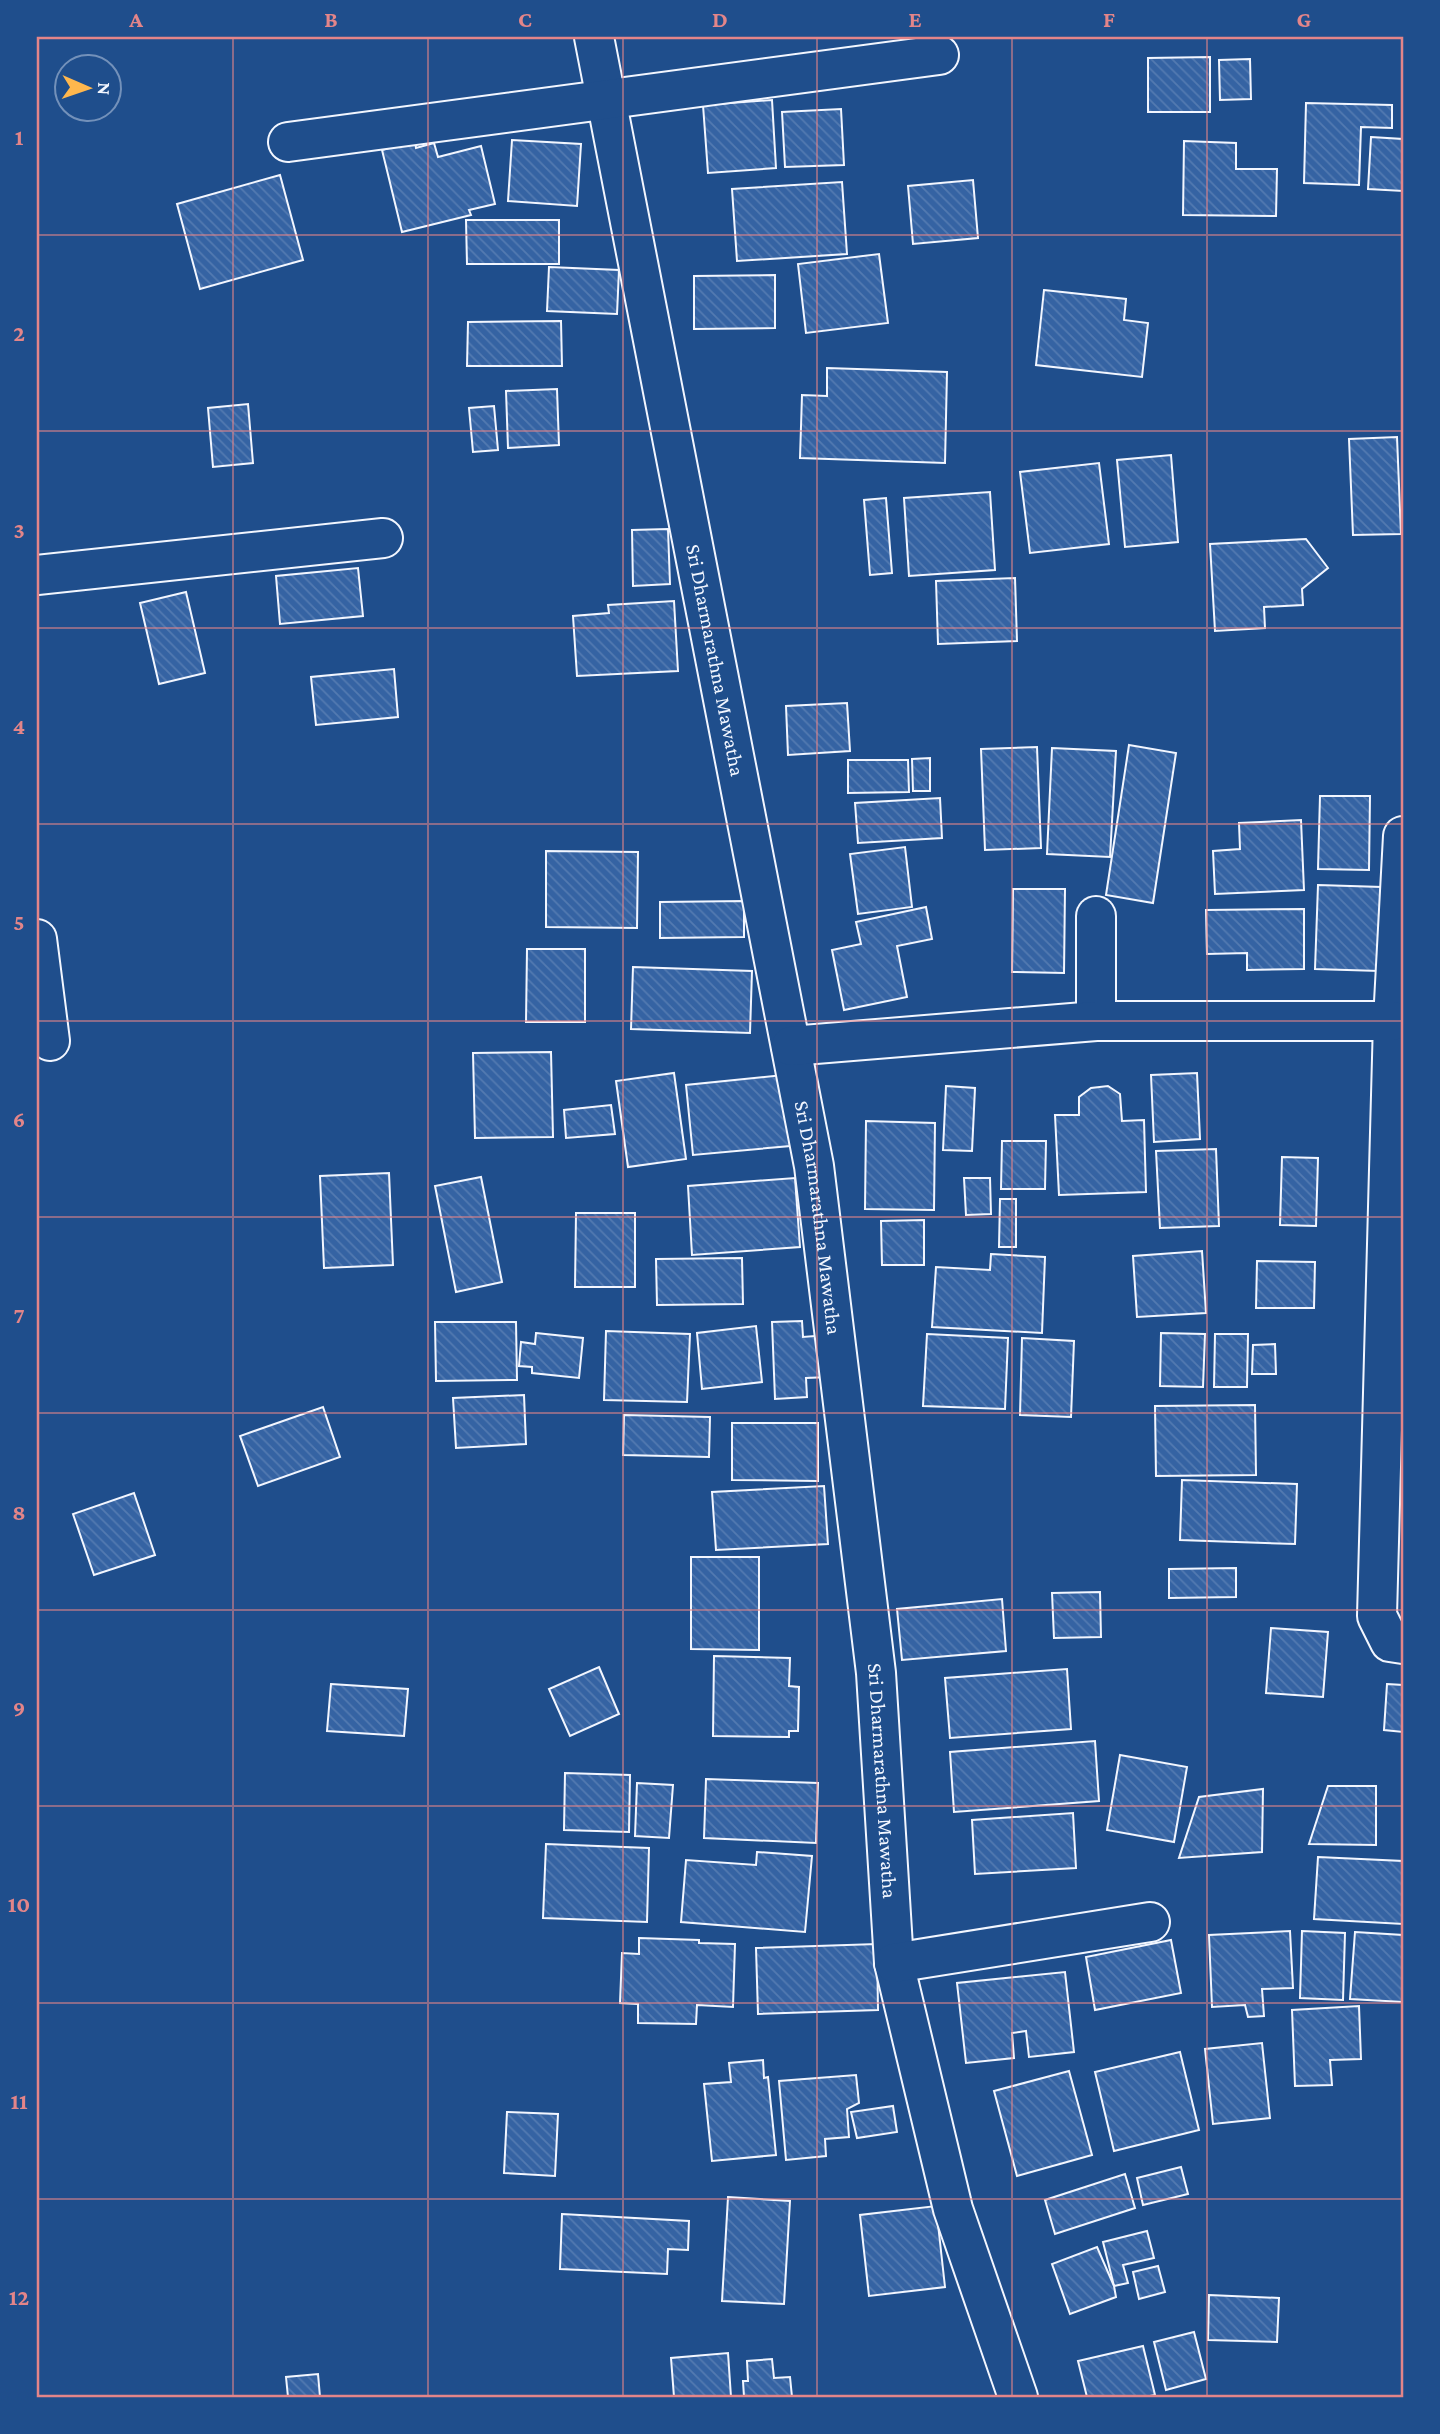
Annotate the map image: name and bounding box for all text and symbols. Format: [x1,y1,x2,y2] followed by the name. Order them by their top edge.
[128,6,143,32] text: A
[324,6,338,32] text: B
[518,6,532,32] text: C
[712,6,728,32] text: D
[908,6,922,32] text: E
[1103,6,1115,32] text: F
[1297,6,1312,32] text: G
[52,52,122,122] north arrow
[94,82,115,95] text: N
[15,124,24,150] text: 1
[13,320,25,346] text: 2
[13,517,25,543] text: 3
[681,542,750,779] street label: Sri Dharmarathna Mawatha
[13,713,25,739] text: 4
[13,909,25,935] text: 5
[790,1099,847,1336] street label: Sri Dharmarathna Mawatha
[13,1106,25,1132] text: 6
[13,1302,25,1328] text: 7
[12,1499,26,1525] text: 8
[863,1662,902,1900] street label: Sri Dharmarathna Mawatha
[13,1695,25,1721] text: 9
[8,1891,30,1917] text: 10
[10,2088,28,2114] text: 11
[9,2284,29,2310] text: 12

